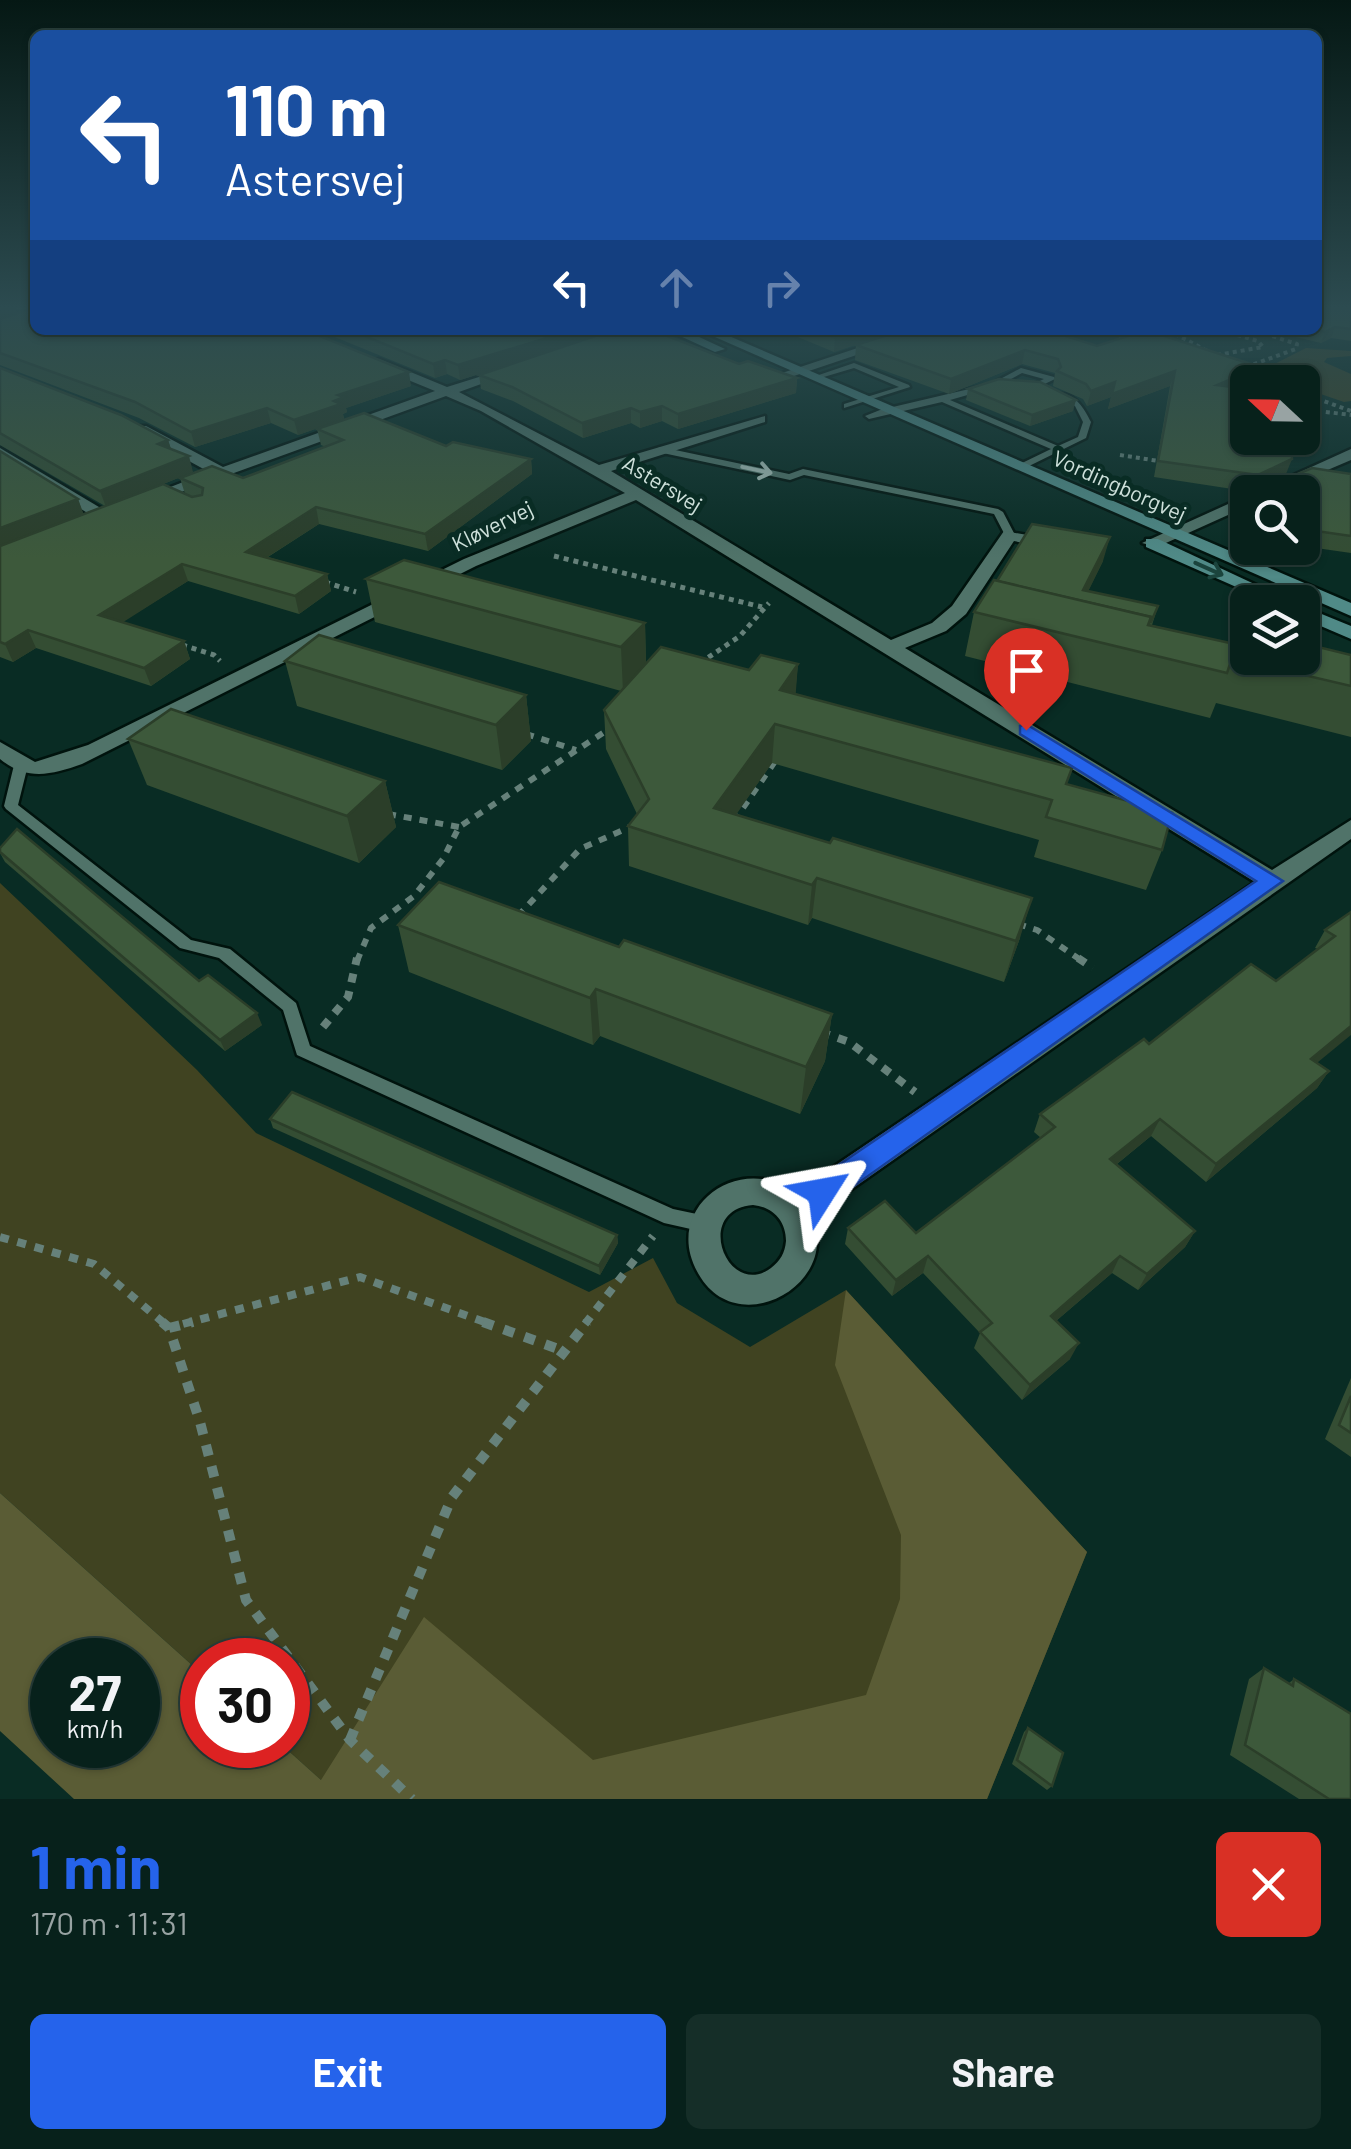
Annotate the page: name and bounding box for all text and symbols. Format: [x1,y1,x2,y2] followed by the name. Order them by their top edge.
[225,66,387,150] text: 110 m
[60,70,190,200] icon: left
[225,151,406,205] text: Astersvej
[544,260,599,315] icon: left
[649,260,704,315] icon: ahead
[754,260,809,315] icon: right
[1230,365,1320,455] north arrow
[1230,365,1320,675] map controls
[1049,444,1191,526] street label: Vordingborgvej
[618,449,708,517] street label: Astersvej
[740,461,772,480] one-way arrow
[1230,475,1320,565] button: search
[447,494,537,556] street label: Kløvervej
[1193,561,1224,579] one-way arrow
[1230,585,1320,675] button: layers
[984,628,1069,731] pin
[999,643,1054,698] icon: arrive
[770,1140,874,1244] position arrow
[180,1638,310,1768] speed limit sign: 30
[69,1661,121,1721] text: 27
[67,1713,123,1743] text: km/h
[30,1829,161,1901] text: 1 min
[1216,1832,1321,1937] button: close
[30,1903,188,1941] text: 170 m · 11:31
[30,2014,666,2129] button: Exit
[686,2014,1321,2129] button: Share

